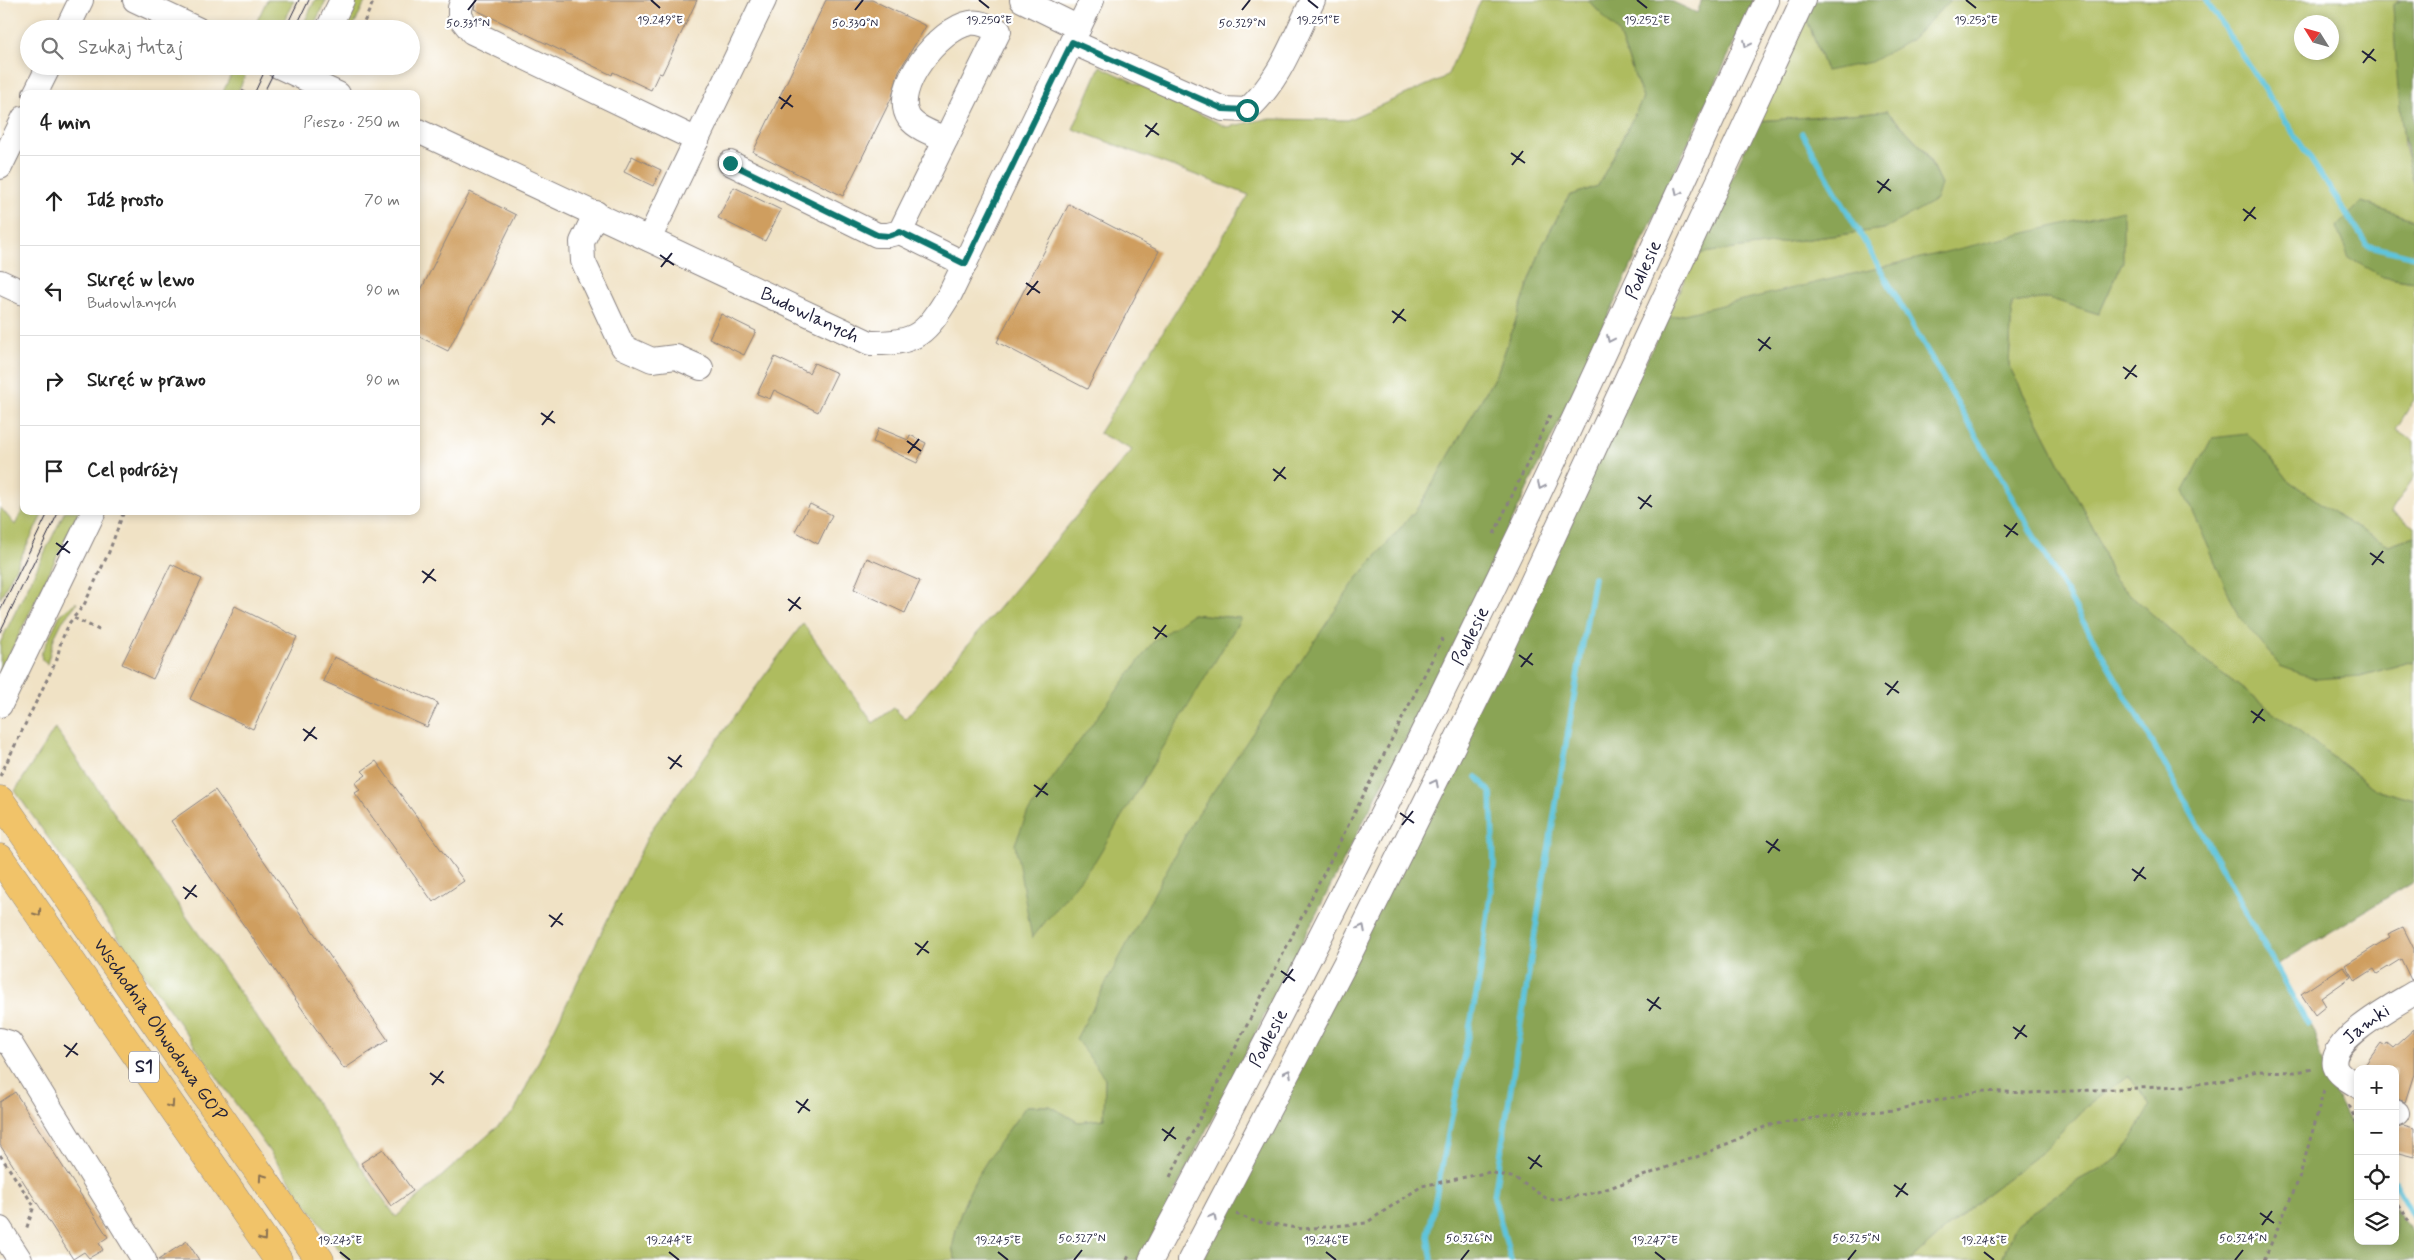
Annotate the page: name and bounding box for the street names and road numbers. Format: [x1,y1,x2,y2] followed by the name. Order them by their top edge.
[1619,236,1667,303] street label: Podlesie
[756,281,863,349] street label: Budowlanych
[1445,602,1495,669] street label: Podlesie
[87,933,233,1127] street label: Wschodnia Obwodowa GOP
[2337,998,2394,1050] street label: Jamki
[1243,1005,1294,1071] street label: Podlesie
[129,1052,159,1082] road number: S1

